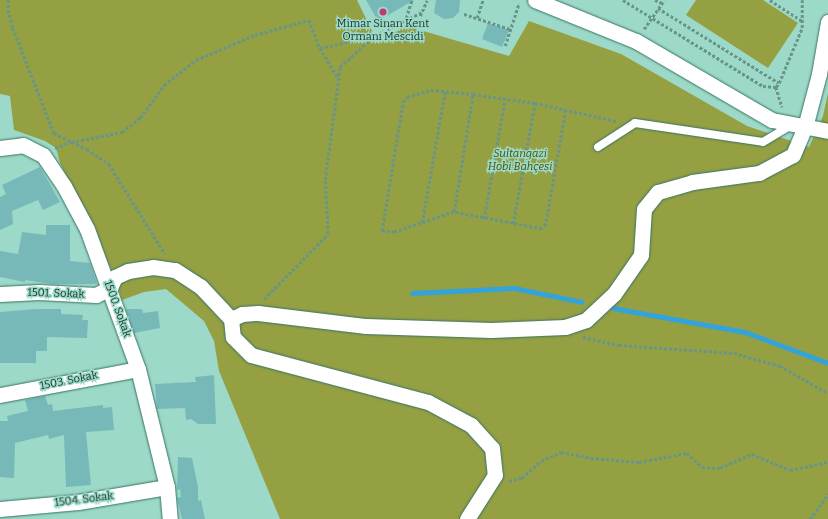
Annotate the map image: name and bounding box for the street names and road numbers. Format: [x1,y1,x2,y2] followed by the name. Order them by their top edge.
[101,279,133,339] street label: 1500. Sokak
[27,286,85,302] street label: 1501. Sokak
[39,369,99,393] street label: 1503. Sokak
[54,490,114,510] street label: 1504. Sokak

